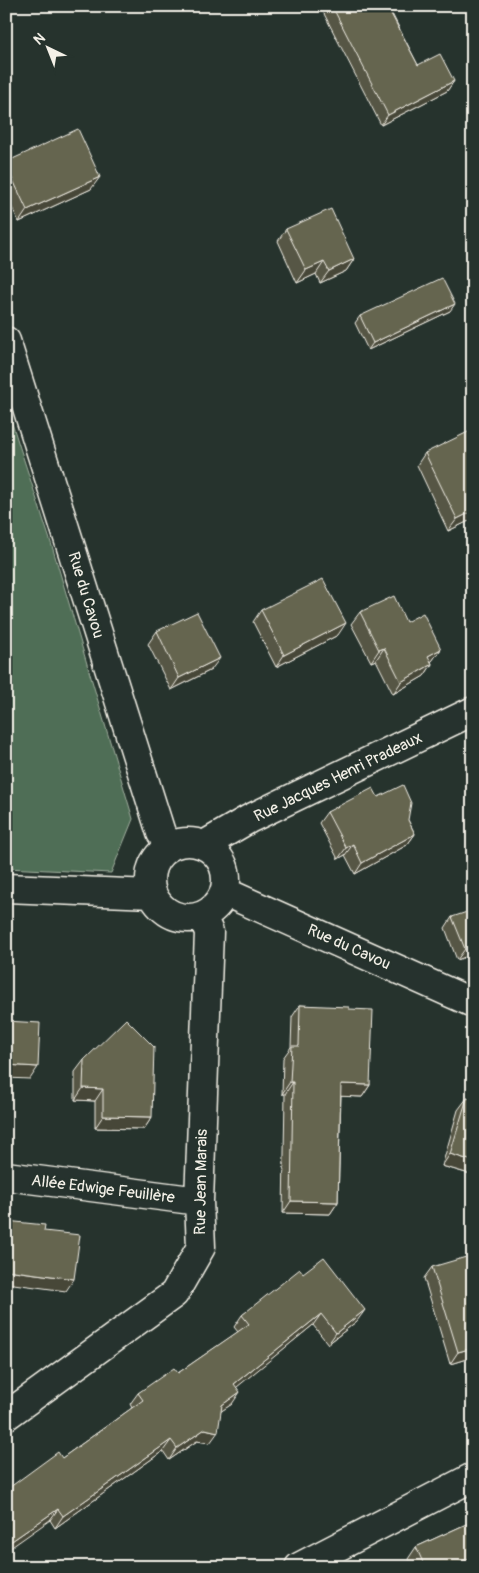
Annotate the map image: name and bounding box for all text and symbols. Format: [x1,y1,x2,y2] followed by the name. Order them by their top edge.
[22,22,72,72] north arrow
[30,29,49,48] text: N
[63,549,109,641] street label: Rue du Cavou
[251,728,425,826] street label: Rue Jacques Henri Pradeaux
[304,920,394,974] street label: Rue du Cavou
[190,1129,212,1235] street label: Rue Jean Marais
[30,1170,176,1208] street label: Allée Edwige Feuillère

